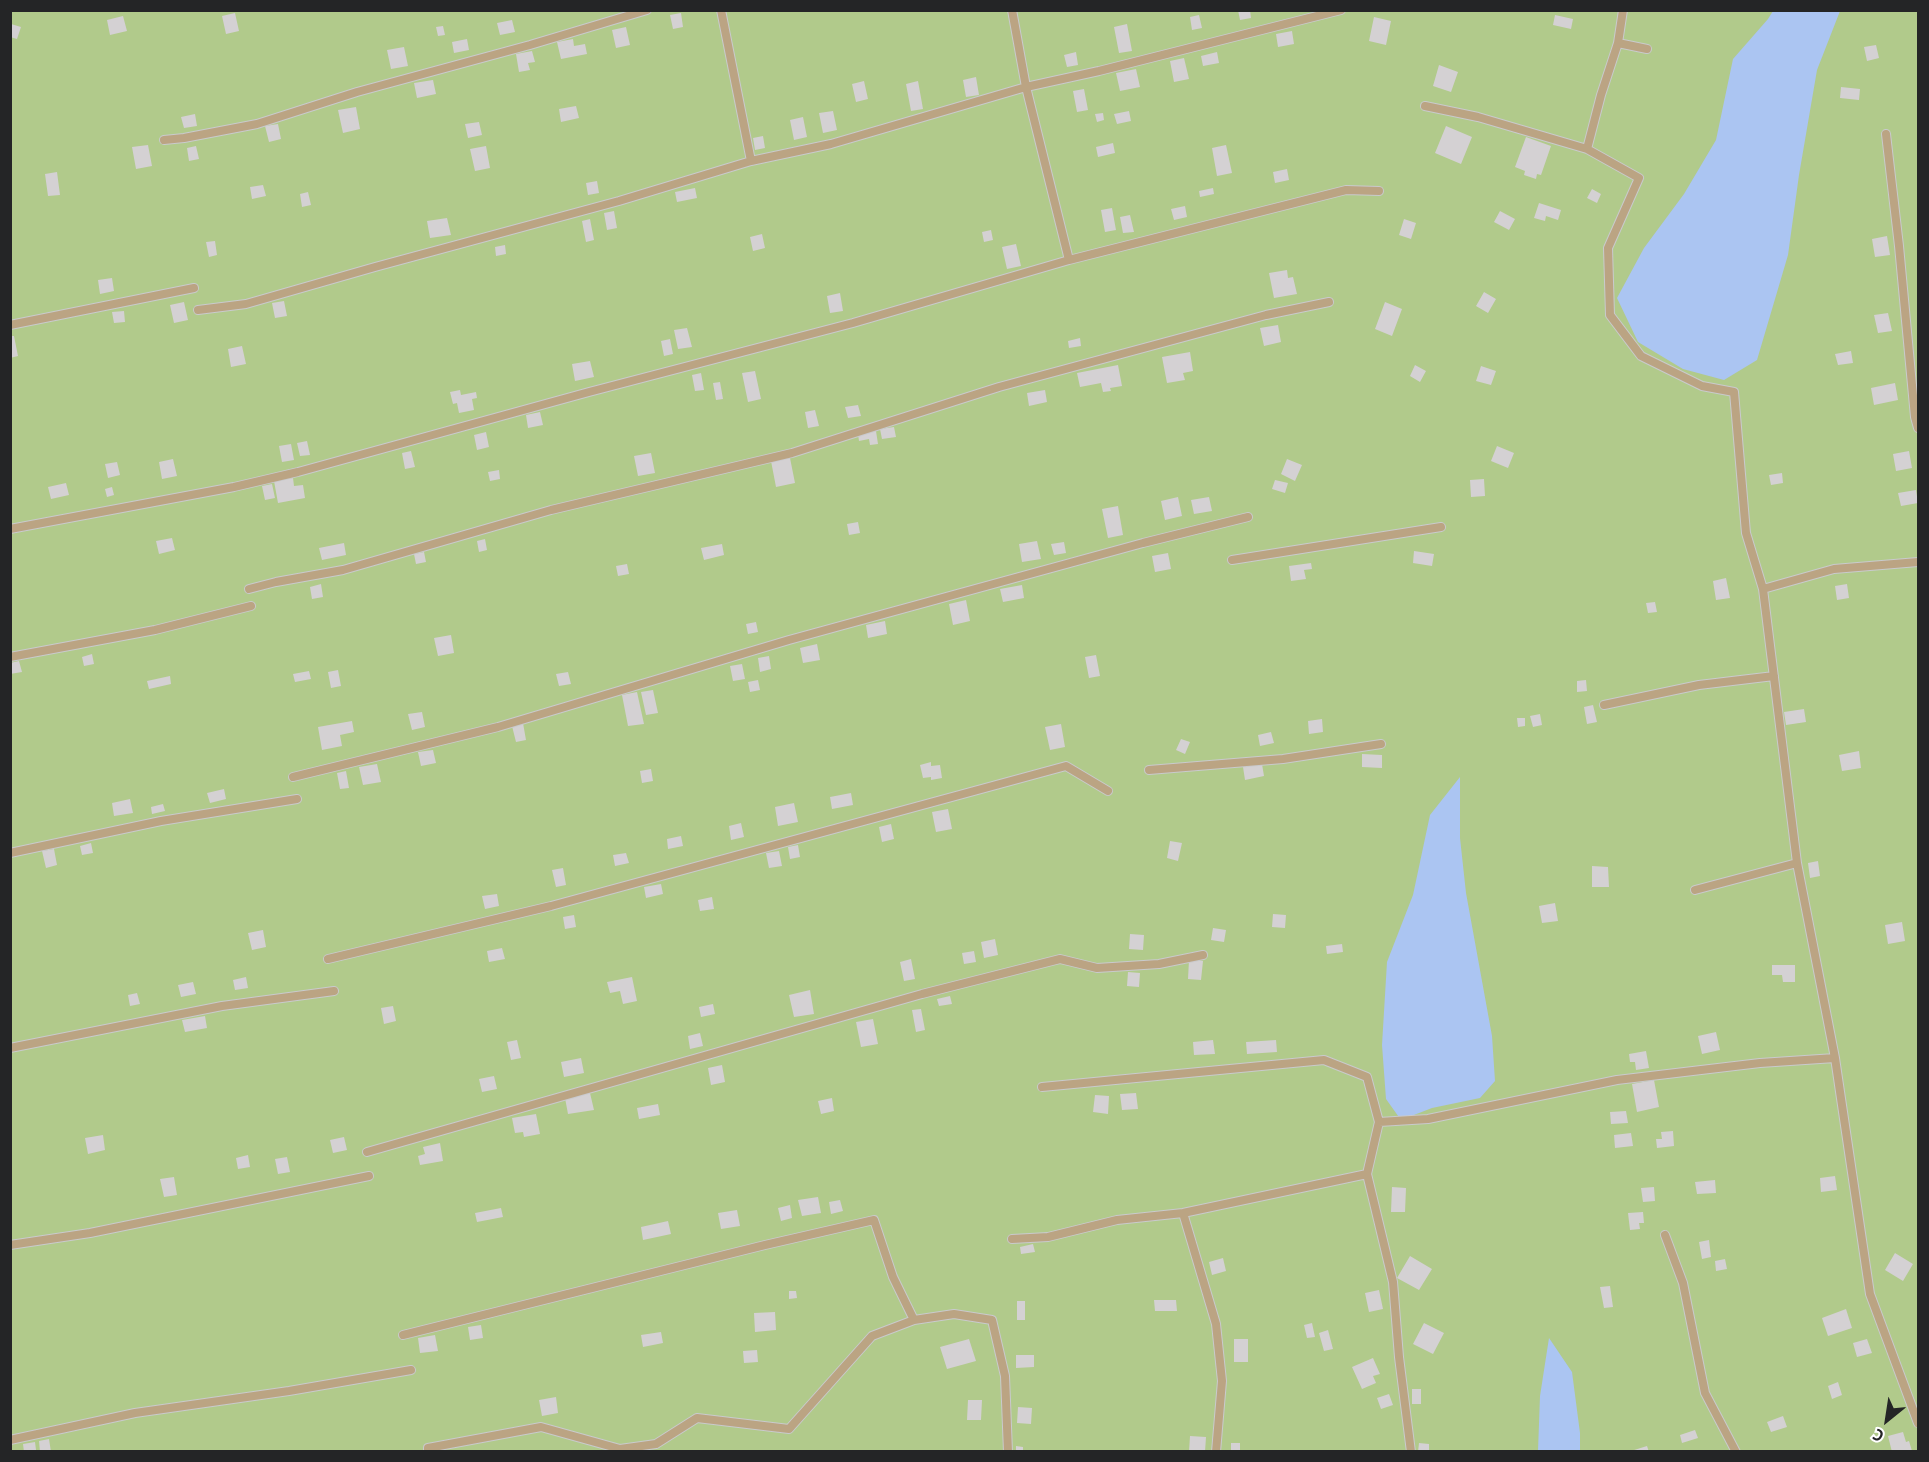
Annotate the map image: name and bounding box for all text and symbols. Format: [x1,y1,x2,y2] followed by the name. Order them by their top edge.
[1857,1390,1917,1450] north arrow
[1869,1425,1887,1446] text: С

